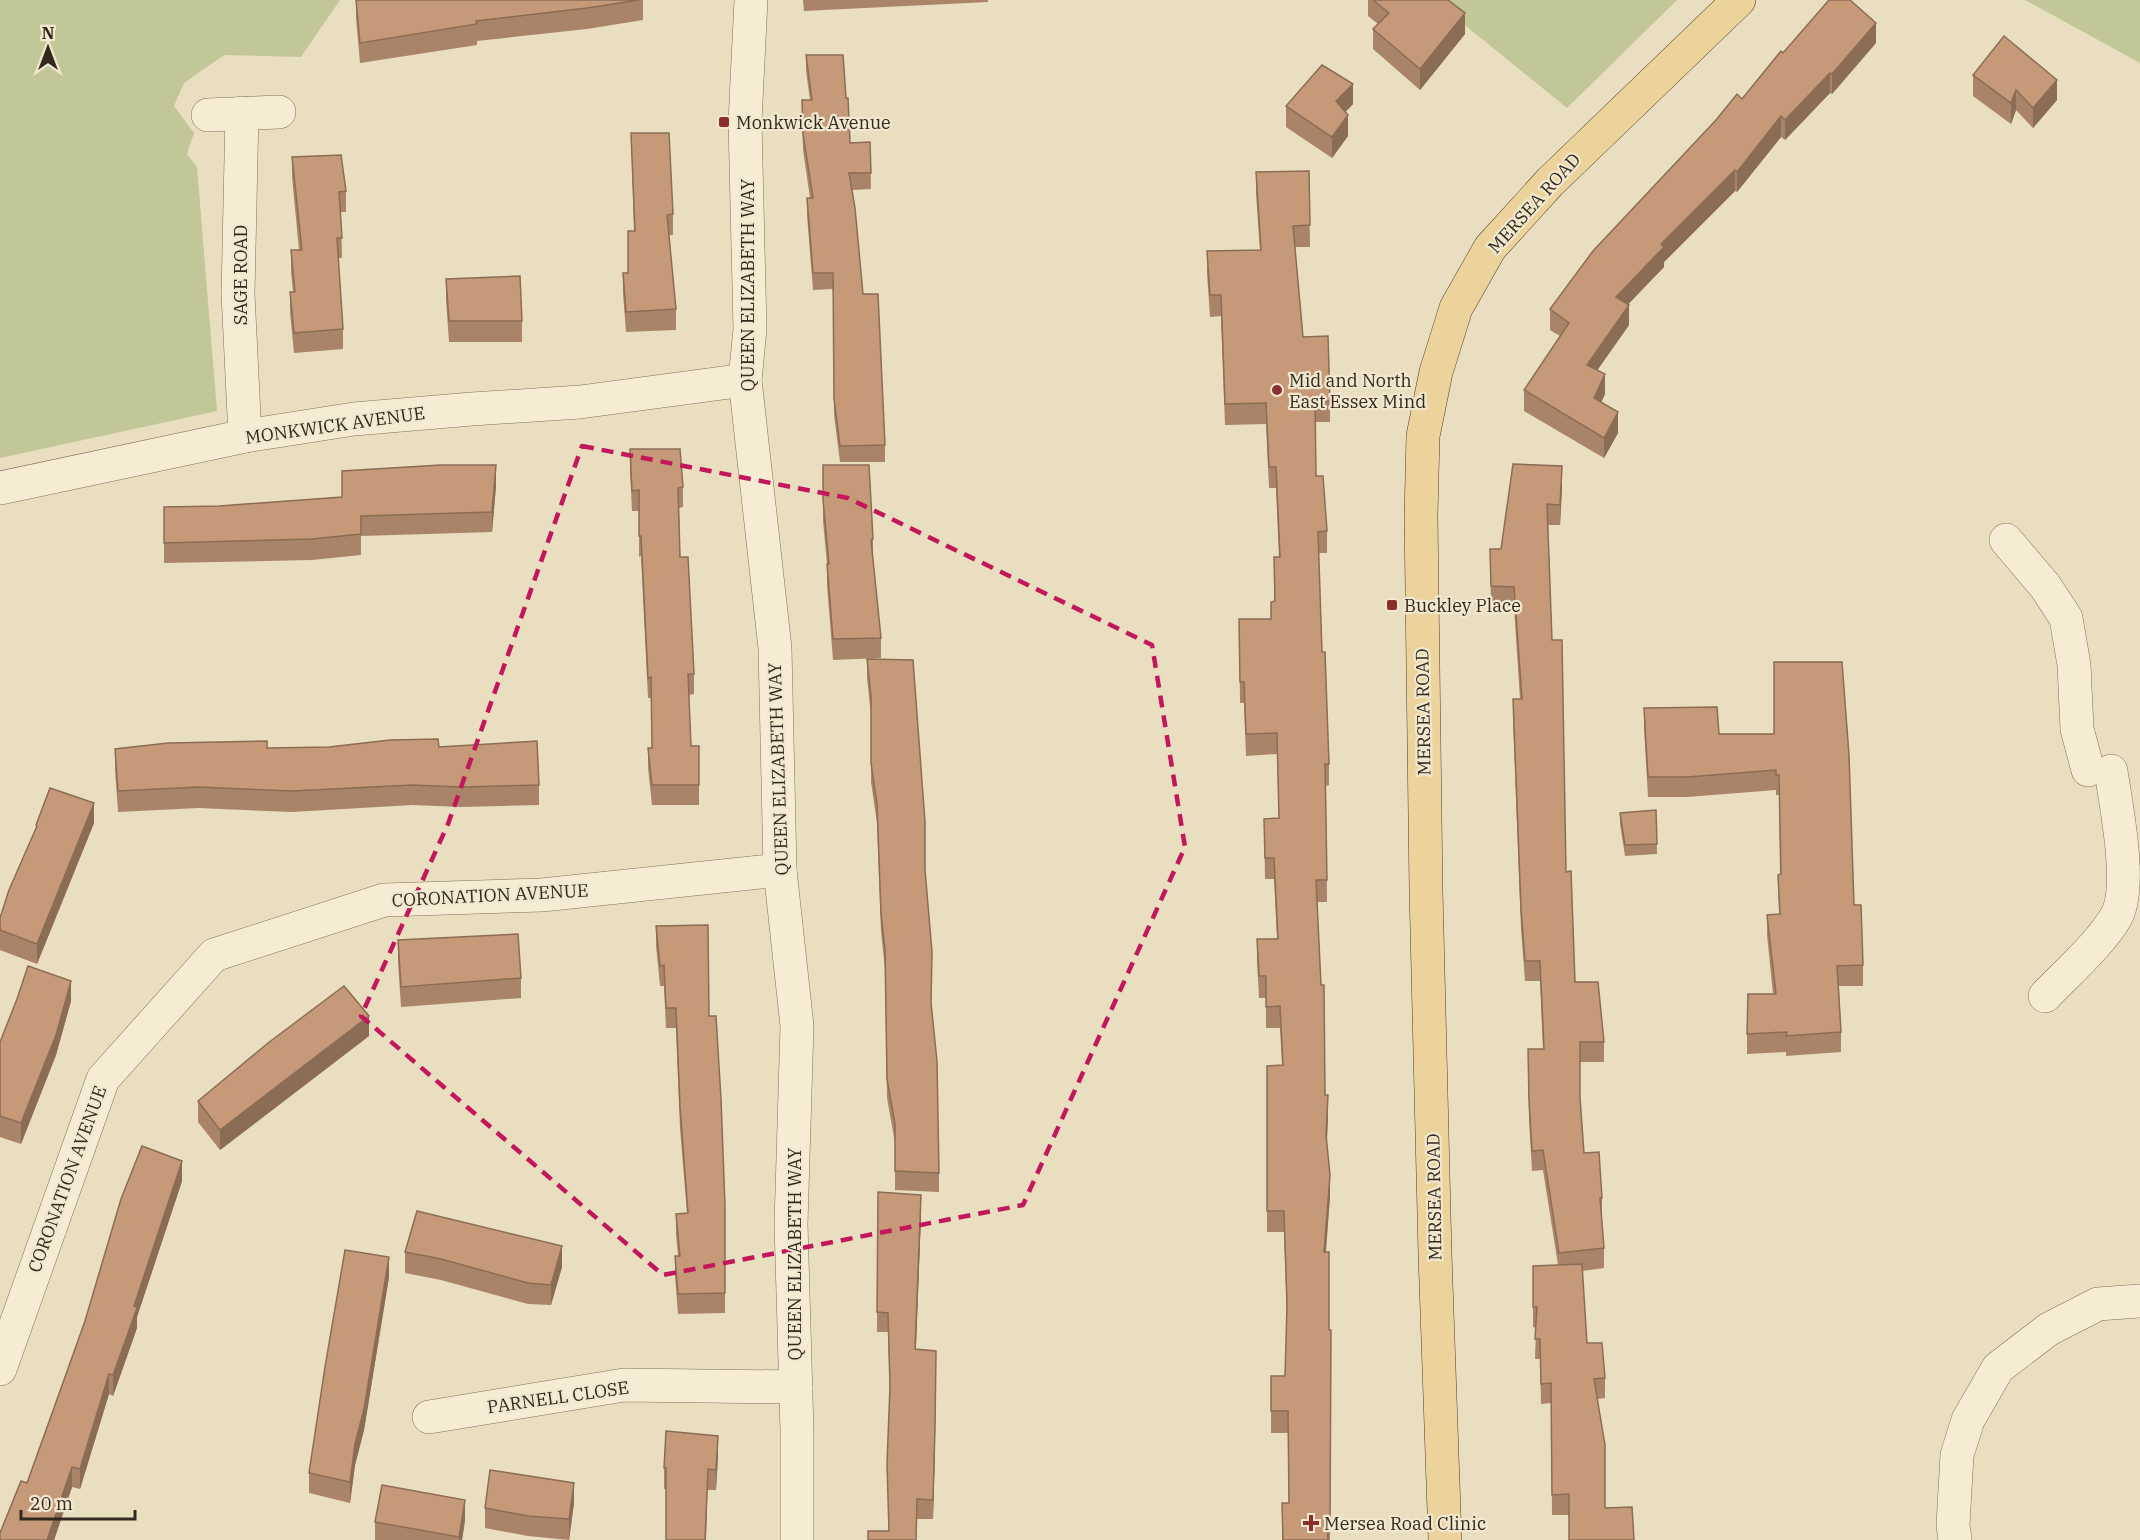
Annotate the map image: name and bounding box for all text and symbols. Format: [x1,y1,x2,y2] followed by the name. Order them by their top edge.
[18,18,78,78] north arrow
[42,23,54,43] text: N
[736,111,891,134] place label: Monkwick Avenue
[717,115,731,129] marker: Monkwick Avenue
[1483,148,1585,258] street label: MERSEA ROAD
[736,178,759,391] street label: QUEEN ELIZABETH WAY
[229,225,252,325] street label: SAGE ROAD
[1289,369,1426,413] place label: Mid and North East Essex Mind
[1270,383,1284,397] marker: Mid and North East Essex Mind
[244,401,426,449] street label: MONKWICK AVENUE
[1404,594,1521,617] place label: Buckley Place
[1385,598,1399,612] marker: Buckley Place
[1410,648,1436,776] street label: MERSEA ROAD
[763,662,793,876] street label: QUEEN ELIZABETH WAY
[391,878,589,912] street label: CORONATION AVENUE
[22,1082,112,1276] street label: CORONATION AVENUE
[1421,1133,1447,1261] street label: MERSEA ROAD
[783,1147,806,1360] street label: QUEEN ELIZABETH WAY
[486,1376,630,1418] street label: PARNELL CLOSE
[21,1483,135,1521] scale bar
[30,1492,73,1515] text: 20 m
[1324,1512,1486,1535] place label: Mersea Road Clinic
[1302,1514,1320,1532] marker: Mersea Road Clinic

